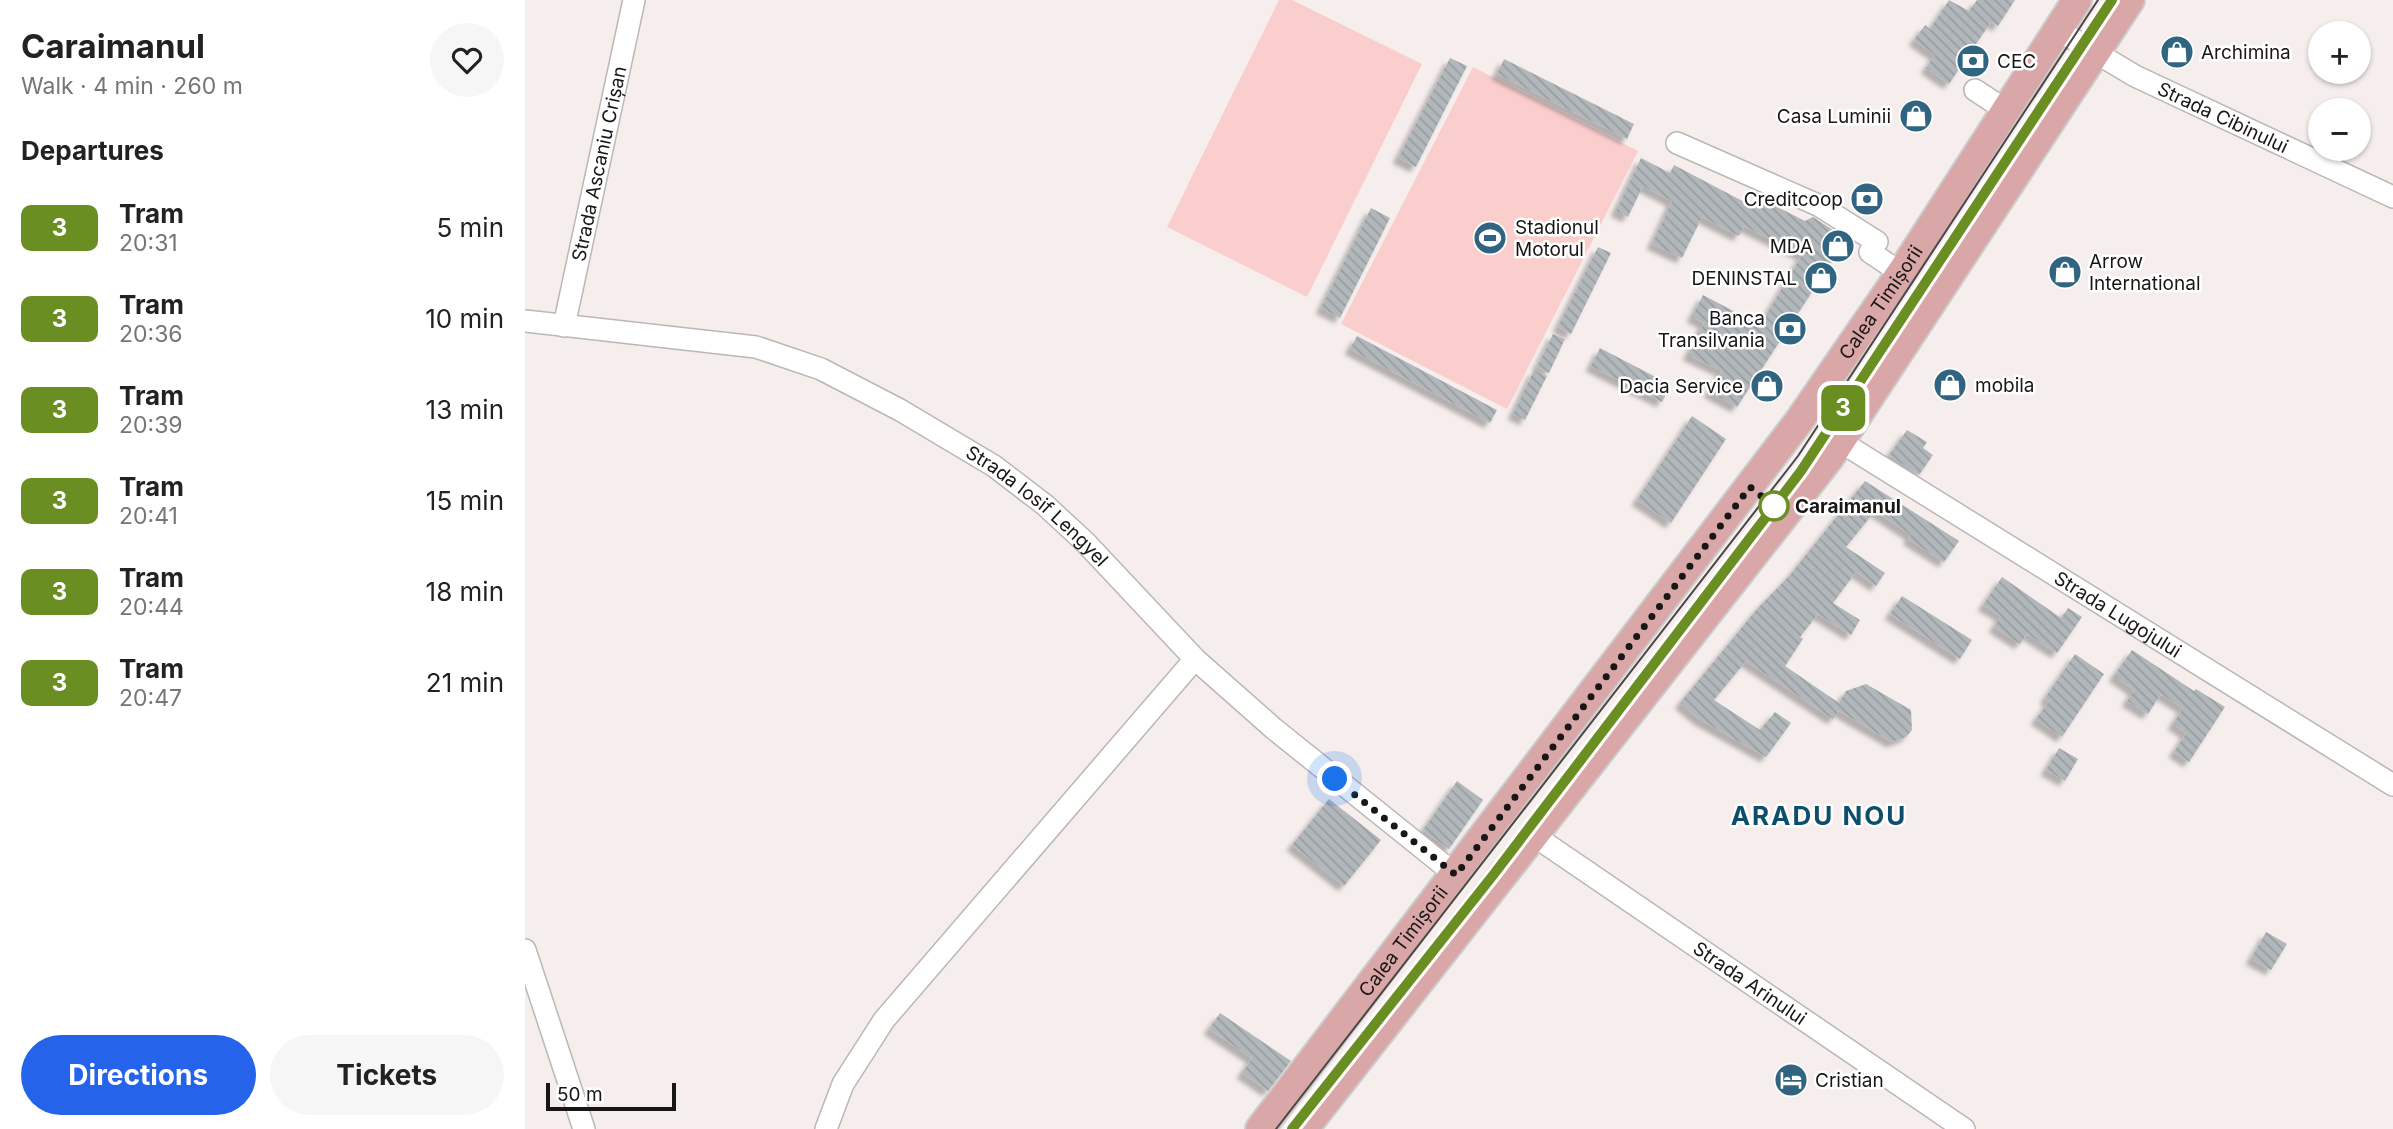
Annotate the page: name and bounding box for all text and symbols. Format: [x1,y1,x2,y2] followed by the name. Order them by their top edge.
[2308,21,2371,161] map controls
[2308,21,2371,84] button: +
[430,23,504,97] button: heart
[21,26,205,66] text: Caraimanul
[2158,33,2196,71] shop icon: Archimina
[2201,41,2291,64] place label: Archimina
[1954,42,1992,80] bank icon: CEC
[1997,50,2036,73] place label: CEC
[567,64,631,264] street label: Strada Ascaniu Crișan
[21,72,243,100] text: Walk · 4 min · 260 m
[2154,77,2292,158] street label: Strada Cibinului
[1897,97,1935,135] shop icon: Casa Luminii
[2308,98,2371,161] button: −
[1777,105,1891,128] place label: Casa Luminii
[21,135,164,166] text: Departures
[1848,180,1886,218] bank icon: Creditcoop
[1744,188,1843,211] place label: Creditcoop
[119,198,184,229] text: Tram
[436,212,504,243] text: 5 min
[52,213,67,242] text: 3
[1515,216,1599,261] place label: Stadionul Motorul
[1471,219,1509,257] sports icon: Stadionul Motorul
[1819,227,1857,265] shop icon: MDA
[119,229,178,257] text: 20:31
[1770,235,1813,258] place label: MDA
[1834,241,1928,364] street label: Calea Timișorii
[2089,250,2201,295] place label: Arrow International
[2046,253,2084,291] shop icon: Arrow International
[1802,259,1840,297] shop icon: DENINSTAL
[1691,267,1797,290] place label: DENINSTAL
[119,289,184,320] text: Tram
[425,303,504,334] text: 10 min
[52,304,67,333] text: 3
[1658,307,1765,352] place label: Banca Transilvania
[1771,310,1809,348] bank icon: Banca Transilvania
[119,320,183,348] text: 20:36
[1931,366,1969,404] shop icon: mobila
[1748,367,1786,405] shop icon: Dacia Service
[1975,374,2035,397] place label: mobila
[1619,375,1743,398] place label: Dacia Service
[119,380,184,411] text: Tram
[1820,385,1866,431] line badge: 3
[1835,393,1851,422] text: 3
[426,394,504,425] text: 13 min
[52,395,67,424] text: 3
[119,411,183,439] text: 20:39
[962,441,1113,571] street label: Strada Iosif Lengyel
[119,471,184,502] text: Tram
[426,485,504,516] text: 15 min
[52,486,67,515] text: 3
[1759,491,1789,521] marker: Caraimanul
[1795,495,1901,518] place label: Caraimanul
[119,502,178,530] text: 20:41
[119,562,184,593] text: Tram
[2050,566,2185,663] street label: Strada Lugojului
[426,576,504,607] text: 18 min
[52,577,67,606] text: 3
[119,593,184,621] text: 20:44
[119,653,184,684] text: Tram
[426,667,504,698] text: 21 min
[52,668,67,697] text: 3
[119,684,182,712] text: 20:47
[1317,761,1352,796] your location
[1731,800,1907,831] district label: ARADU NOU
[1354,882,1453,1001] street label: Calea Timișorii
[1689,937,1811,1030] street label: Strada Arinului
[21,1035,256,1115] button: Directions
[270,1035,504,1115] button: Tickets
[1772,1061,1810,1099] hotel icon: Cristian
[1815,1069,1884,1092] place label: Cristian
[546,1080,675,1112] scale bar
[557,1083,603,1106] text: 50 m

